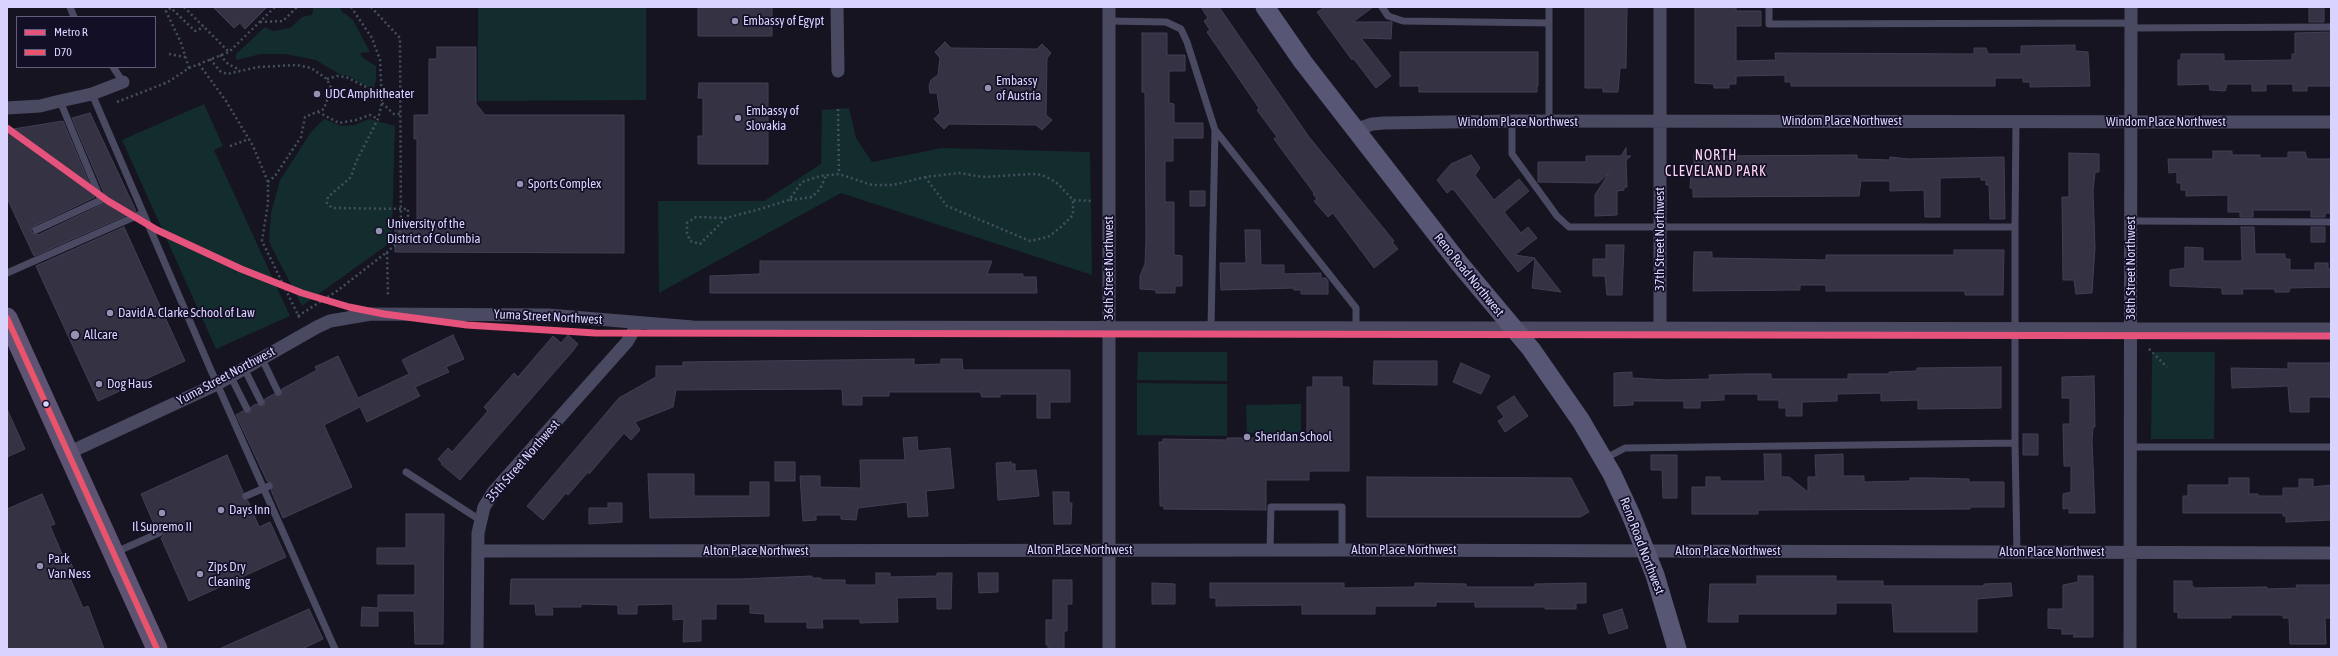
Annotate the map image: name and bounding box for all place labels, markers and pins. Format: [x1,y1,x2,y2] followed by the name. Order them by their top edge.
[743,13,824,29] place label: Embassy of Egypt
[730,16,740,26] marker: Embassy of Egypt
[996,73,1041,104] place label: Embassy of Austria
[983,83,993,93] marker: Embassy of Austria
[325,86,414,102] place label: UDC Amphitheater
[312,89,322,99] marker: UDC Amphitheater
[746,103,799,134] place label: Embassy of Slovakia
[733,113,743,123] marker: Embassy of Slovakia
[528,176,601,192] place label: Sports Complex
[515,179,525,189] marker: Sports Complex
[387,216,480,247] place label: University of the District of Columbia
[374,226,384,236] marker: University of the District of Columbia
[118,305,255,321] place label: David A. Clarke School of Law
[105,308,115,318] marker: David A. Clarke School of Law
[84,327,118,343] place label: Allcare
[69,329,81,341] marker: Allcare
[107,376,152,392] place label: Dog Haus
[94,379,104,389] marker: Dog Haus
[41,399,51,409] unlabelled marker
[1255,429,1332,445] place label: Sheridan School
[1242,432,1252,442] marker: Sheridan School
[229,502,270,518] place label: Days Inn
[216,505,226,515] marker: Days Inn
[157,508,167,518] marker: Il Supremo II
[132,519,192,535] place label: Il Supremo II
[48,551,91,582] place label: Park Van Ness
[208,559,250,590] place label: Zips Dry Cleaning
[35,561,45,571] marker: Park Van Ness
[195,569,205,579] marker: Zips Dry Cleaning

